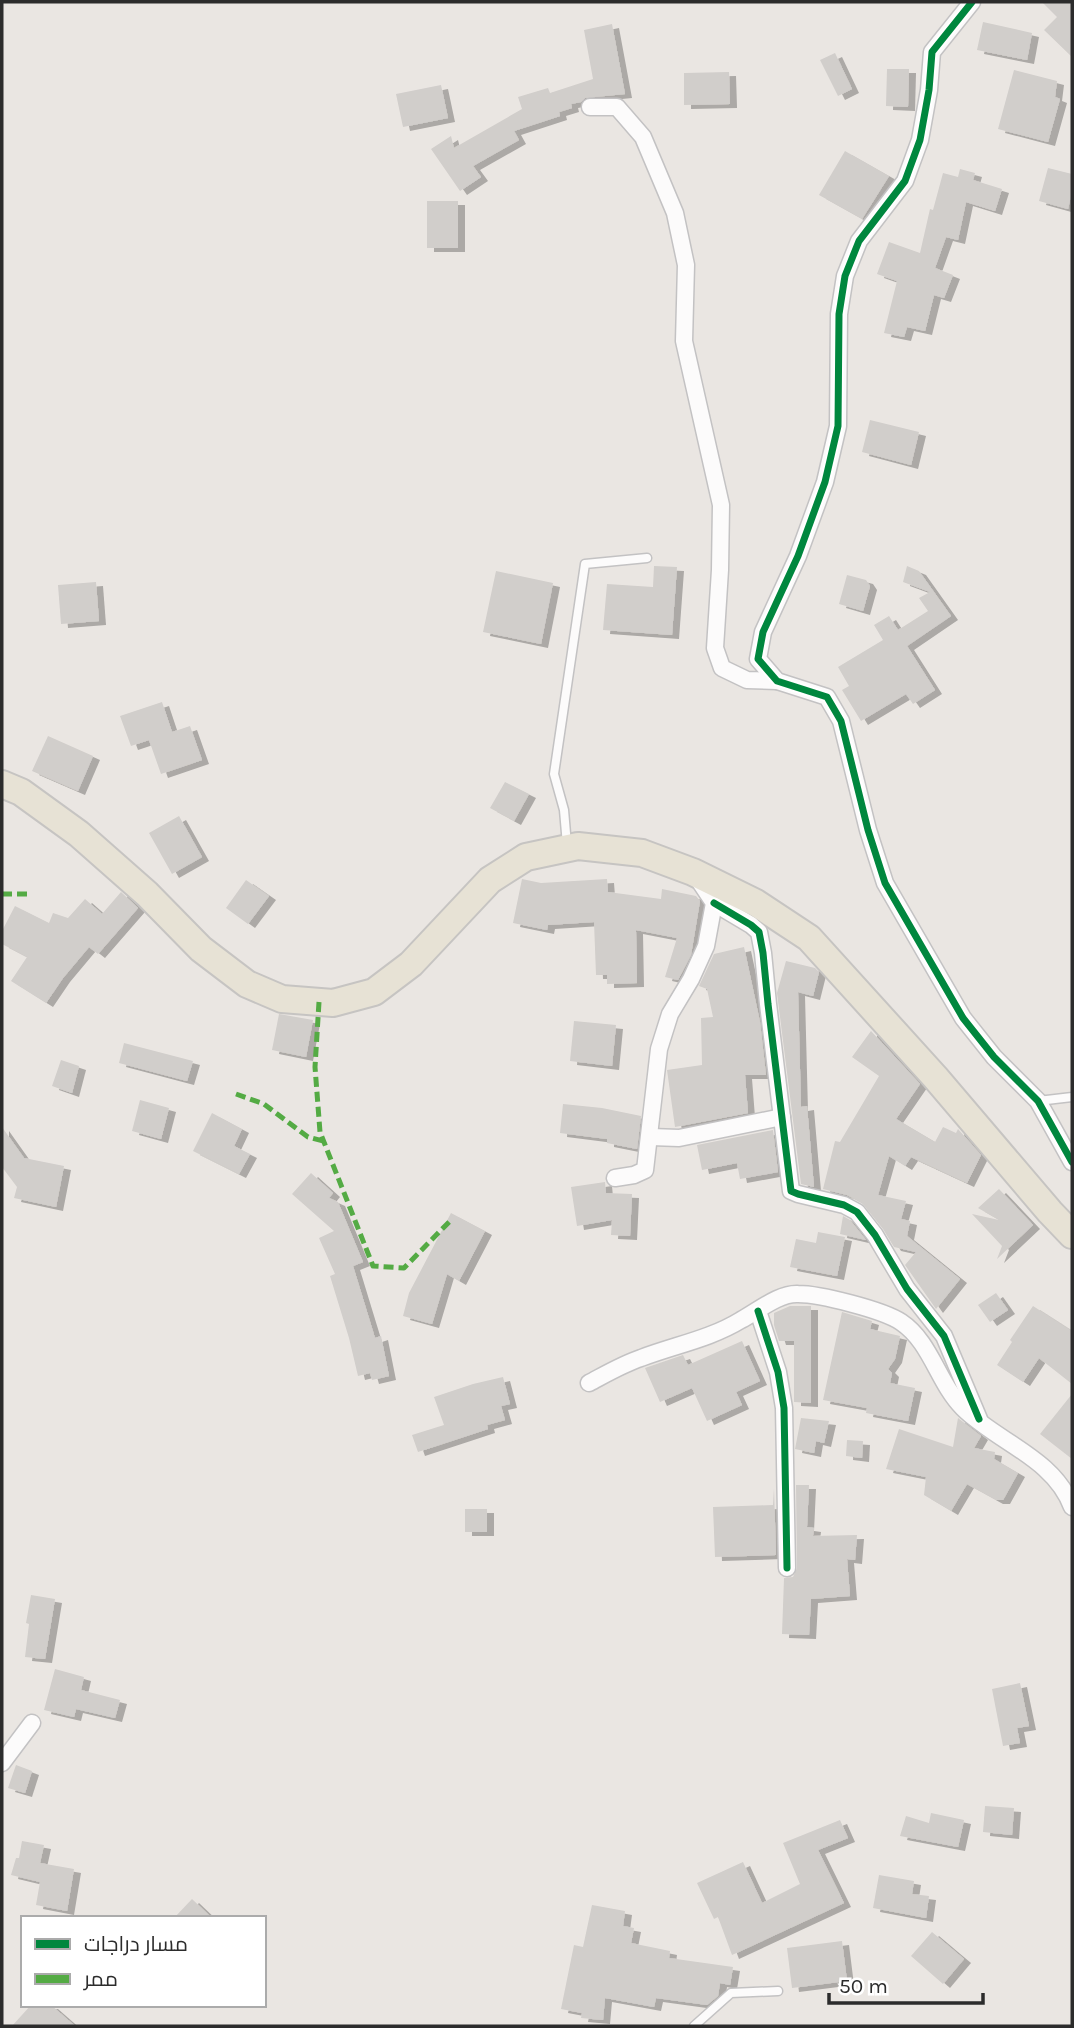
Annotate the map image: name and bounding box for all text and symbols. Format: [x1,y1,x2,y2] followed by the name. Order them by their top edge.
[21,1916,266,2007] legend
[84,1932,188,1956] text: مسار دراجات
[829,1962,983,2006] scale bar
[83,1967,118,1991] text: ممر
[839,1974,888,1998] text: 50 m

